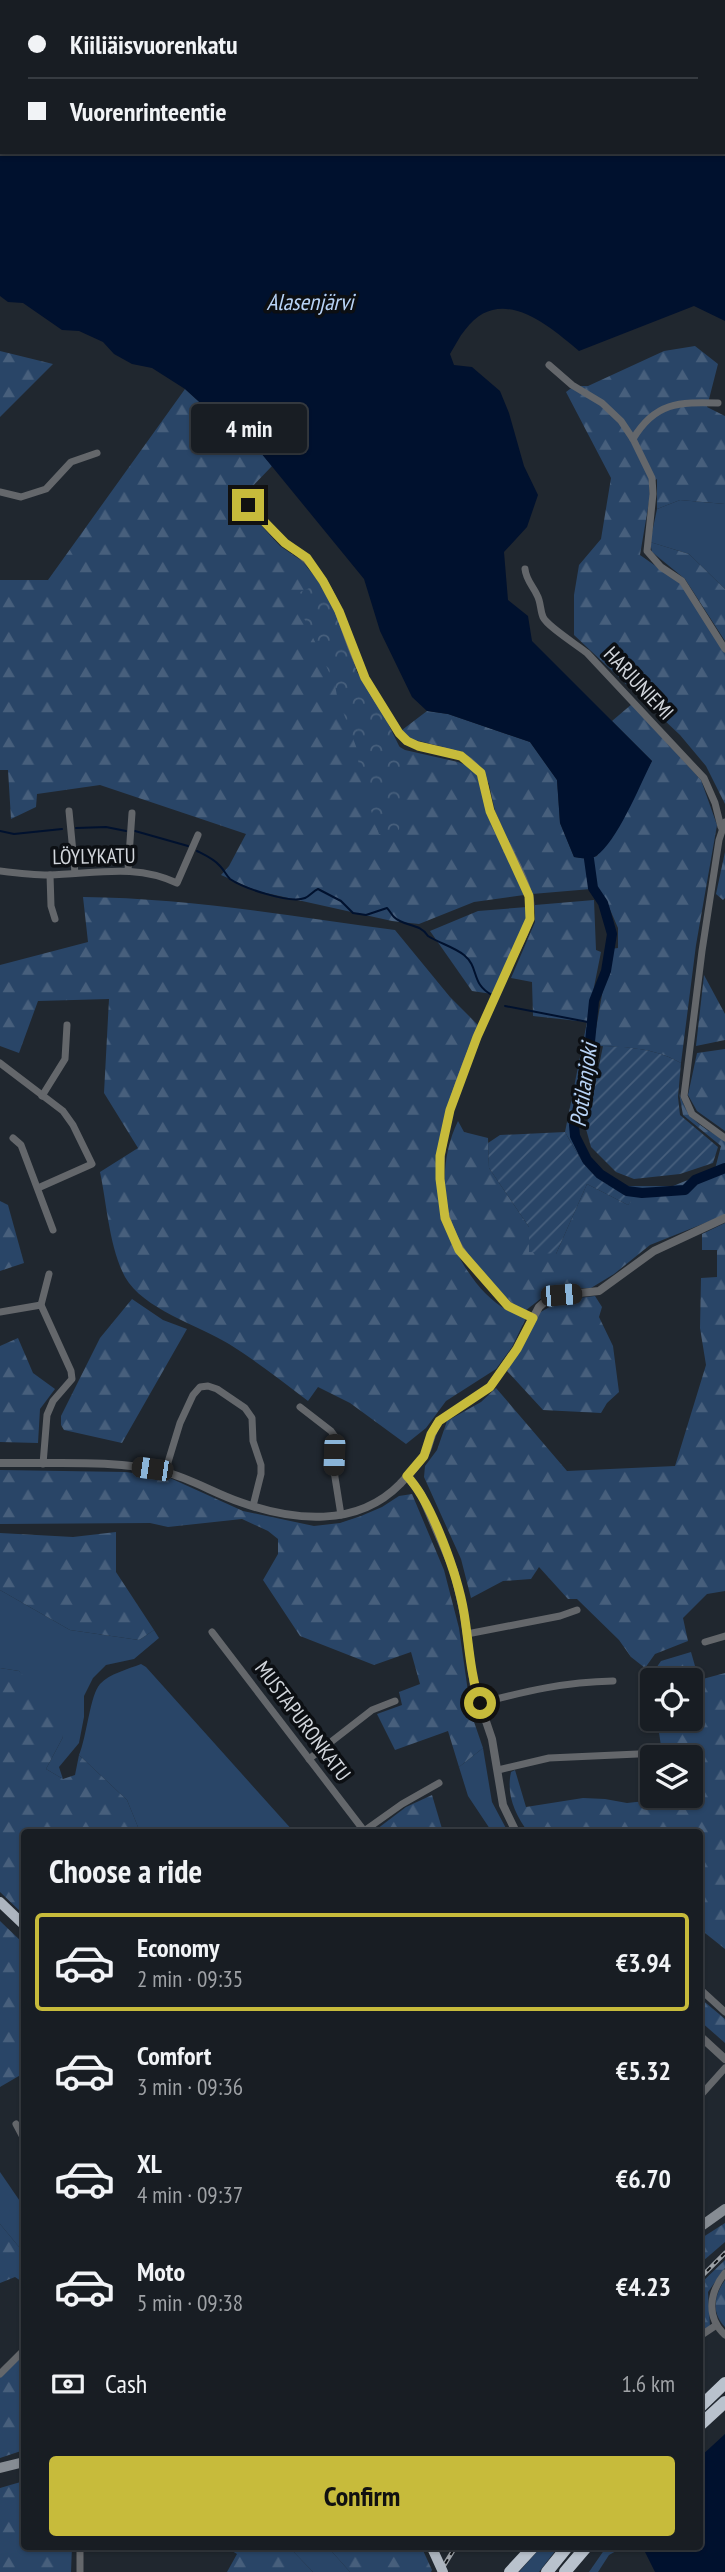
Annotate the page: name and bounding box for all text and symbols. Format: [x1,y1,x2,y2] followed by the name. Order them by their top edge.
[70,28,238,61] text: Kiiliäisvuorenkatu
[70,95,227,128] text: Vuorenrinteentie
[266,287,357,316] water label: Alasenjärvi
[190,404,306,452] callout: 4 min
[226,414,272,443] text: 4 min
[232,489,264,521] route end
[598,641,680,725] street label: HARJUNIEMI
[52,842,136,870] street label: LÖYLYKATU
[563,1038,604,1129] water label: Potilanjoki
[540,1283,583,1307] car
[323,1434,346,1476] car
[130,1456,175,1482] car
[249,1656,357,1786] street label: MUSTAPURONKATU
[640,1668,703,1808] map controls
[640,1668,703,1731] button: locate
[464,1687,496,1719] route start
[640,1745,703,1808] button: layers
[49,1850,202,1892] text: Choose a ride
[53,1931,116,1994] icon: car
[137,1931,219,1964] text: Economy
[616,1946,671,1979] text: €3.94
[137,1964,243,1993] text: 2 min · 09:35
[53,2039,116,2102] icon: car
[137,2039,211,2072] text: Comfort
[616,2054,671,2087] text: €5.32
[137,2072,243,2101] text: 3 min · 09:36
[53,2147,116,2210] icon: car
[137,2147,162,2180] text: XL
[616,2162,671,2195] text: €6.70
[137,2180,243,2209] text: 4 min · 09:37
[53,2255,116,2318] icon: car
[137,2255,185,2288] text: Moto
[616,2270,671,2303] text: €4.23
[137,2288,243,2317] text: 5 min · 09:38
[49,2365,87,2403] icon: cash
[105,2367,147,2400] text: Cash
[621,2369,675,2398] text: 1.6 km
[49,2456,675,2536] button: Confirm

